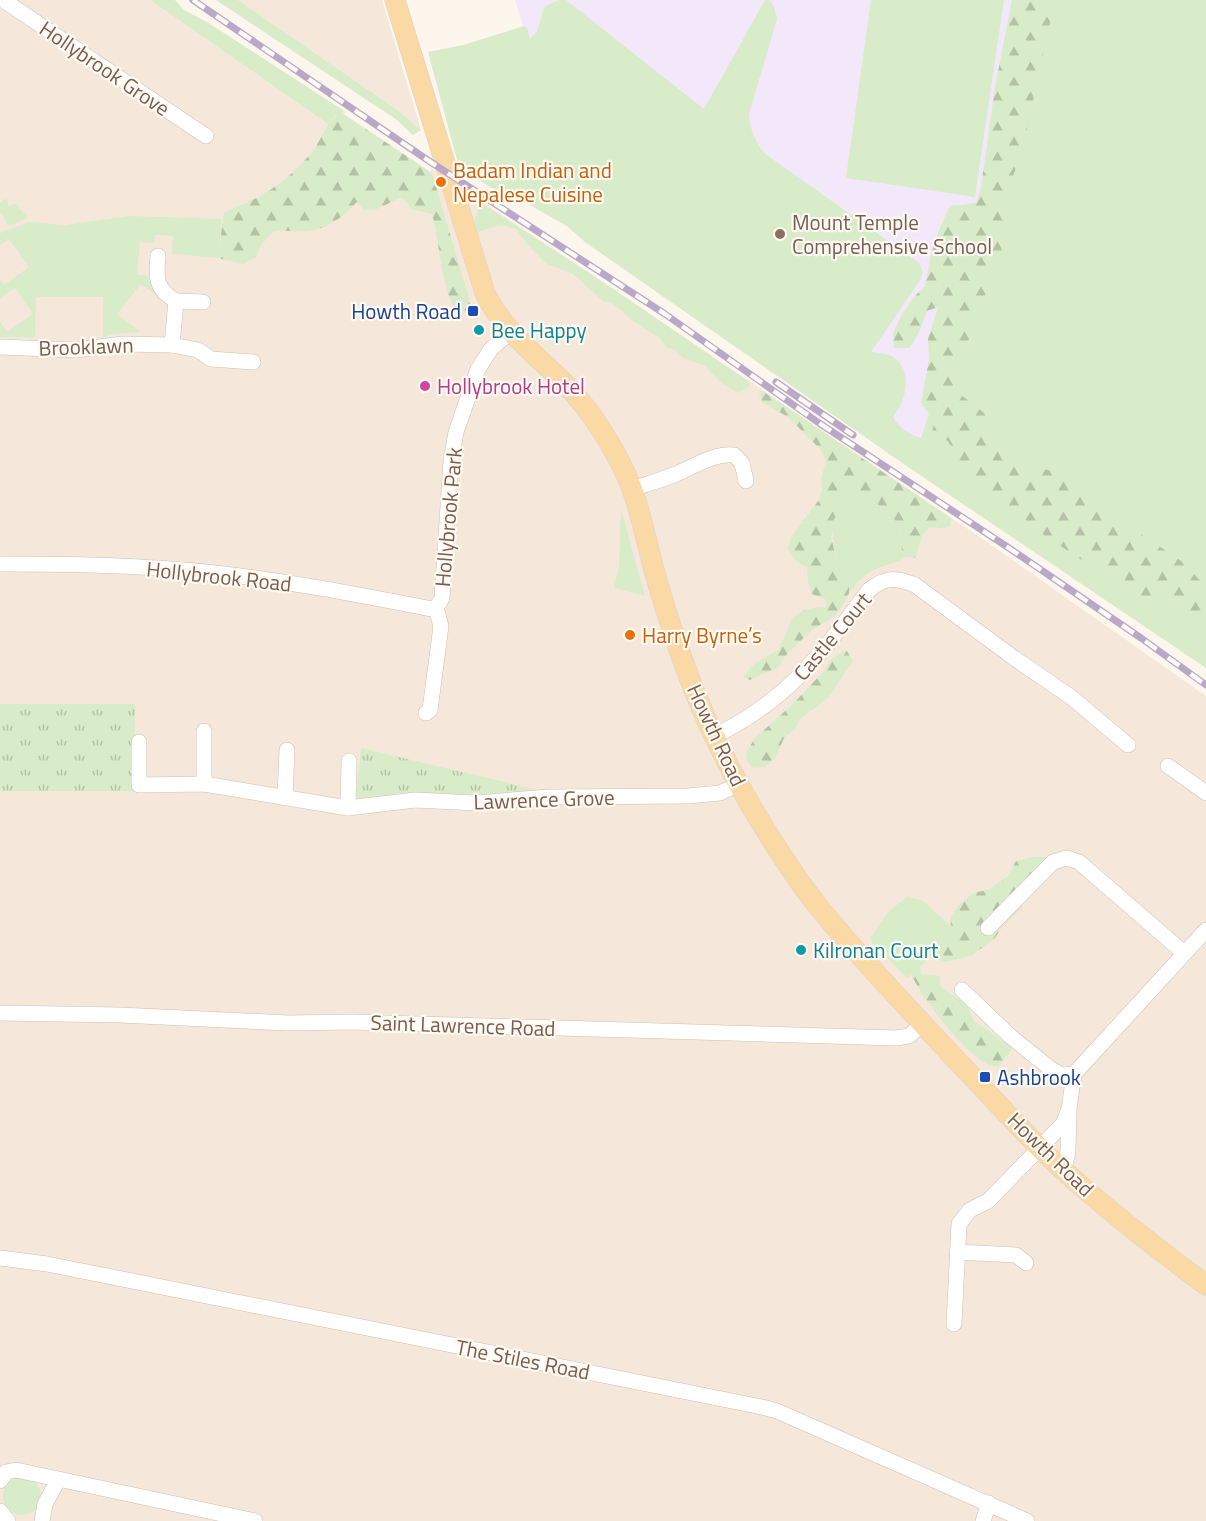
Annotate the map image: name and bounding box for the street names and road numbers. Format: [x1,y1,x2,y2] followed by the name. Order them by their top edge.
[33,12,177,124] street label: Hollybrook Grove
[38,328,134,364] street label: Brooklawn
[426,446,470,588] street label: Hollybrook Park
[145,552,293,600] street label: Hollybrook Road
[785,584,879,687] street label: Castle Court
[679,678,755,792] street label: Howth Road
[473,781,615,817] street label: Lawrence Grove
[370,1006,556,1044] street label: Saint Lawrence Road
[1000,1104,1102,1204] street label: Howth Road
[453,1330,593,1388] street label: The Stiles Road

